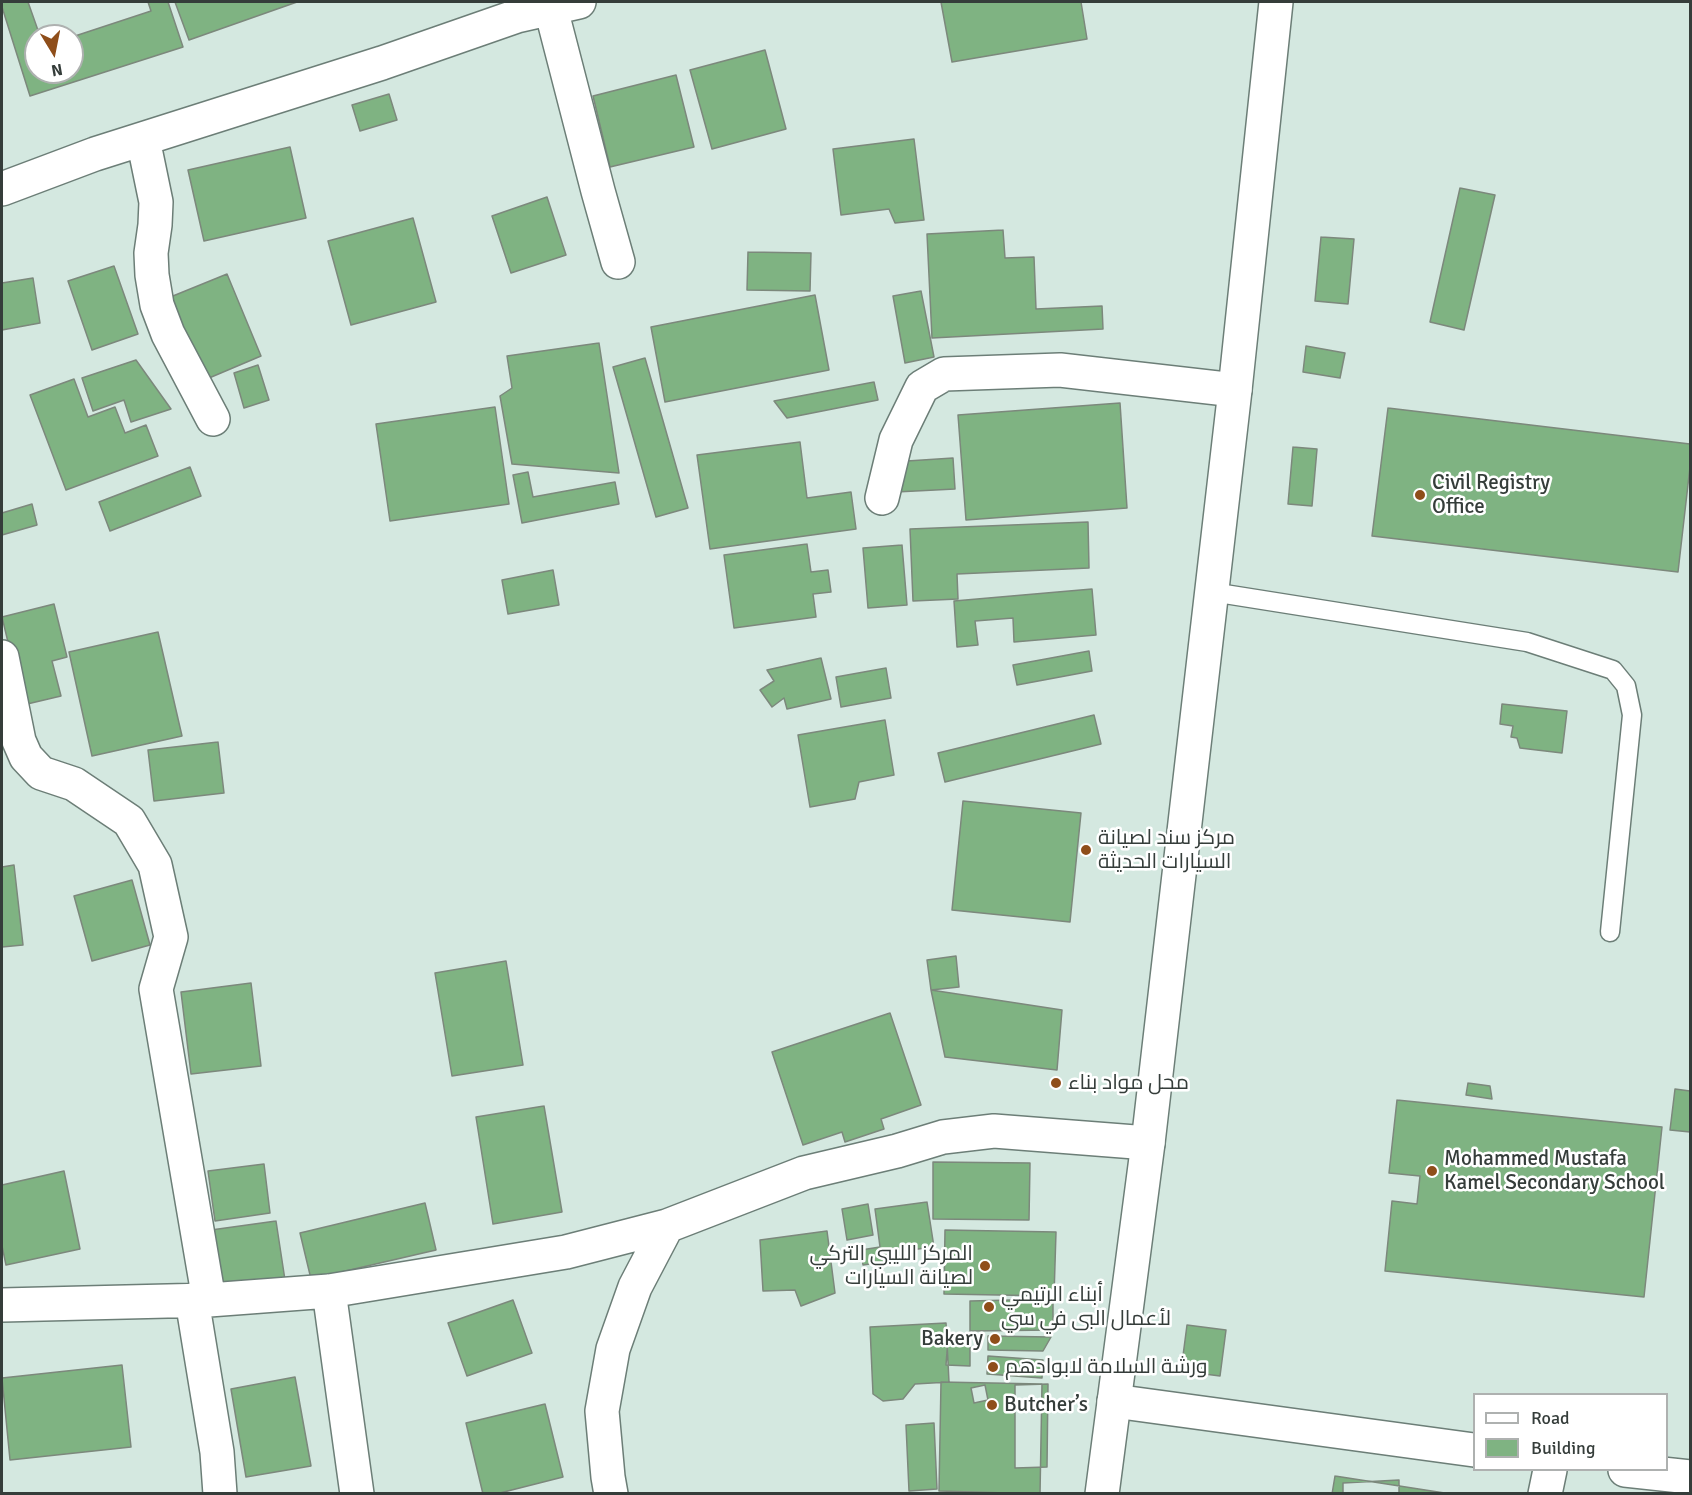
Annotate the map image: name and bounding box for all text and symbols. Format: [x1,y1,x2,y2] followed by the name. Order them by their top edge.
[24,24,84,84] north arrow
[50,59,64,81] text: N
[1432,470,1550,520] place label: Civil Registry Office
[1413,488,1427,502] marker: Civil Registry Office
[1098,825,1235,875] place label: مركز سند لصيانة السيارات الحديثة
[1079,843,1093,857] marker: مركز سند لصيانة السيارات الحديثة
[1068,1070,1189,1096] place label: محل مواد بناء
[1049,1076,1063,1090] marker: محل مواد بناء
[1444,1146,1665,1196] place label: Mohammed Mustafa Kamel Secondary School
[1425,1164,1439,1178] marker: Mohammed Mustafa Kamel Secondary School
[809,1241,973,1291] place label: المركز الليبي التركي لصيانة السيارات
[978,1259,992,1273] marker: المركز الليبي التركي لصيانة السيارات
[1001,1282,1171,1332] place label: أبناء الرتيمي لأعمال البى في سي
[982,1300,996,1314] marker: أبناء الرتيمي لأعمال البى في سي
[921,1326,983,1352] place label: Bakery
[988,1332,1002,1346] marker: Bakery
[1005,1354,1208,1380] place label: ورشة السلامة لابوادهم
[986,1360,1000,1374] marker: ورشة السلامة لابوادهم
[1004,1392,1088,1418] place label: Butcher’s
[1473,1393,1668,1471] legend
[985,1398,999,1412] marker: Butcher’s
[1531,1407,1570,1429] text: Road
[1531,1437,1595,1459] text: Building

